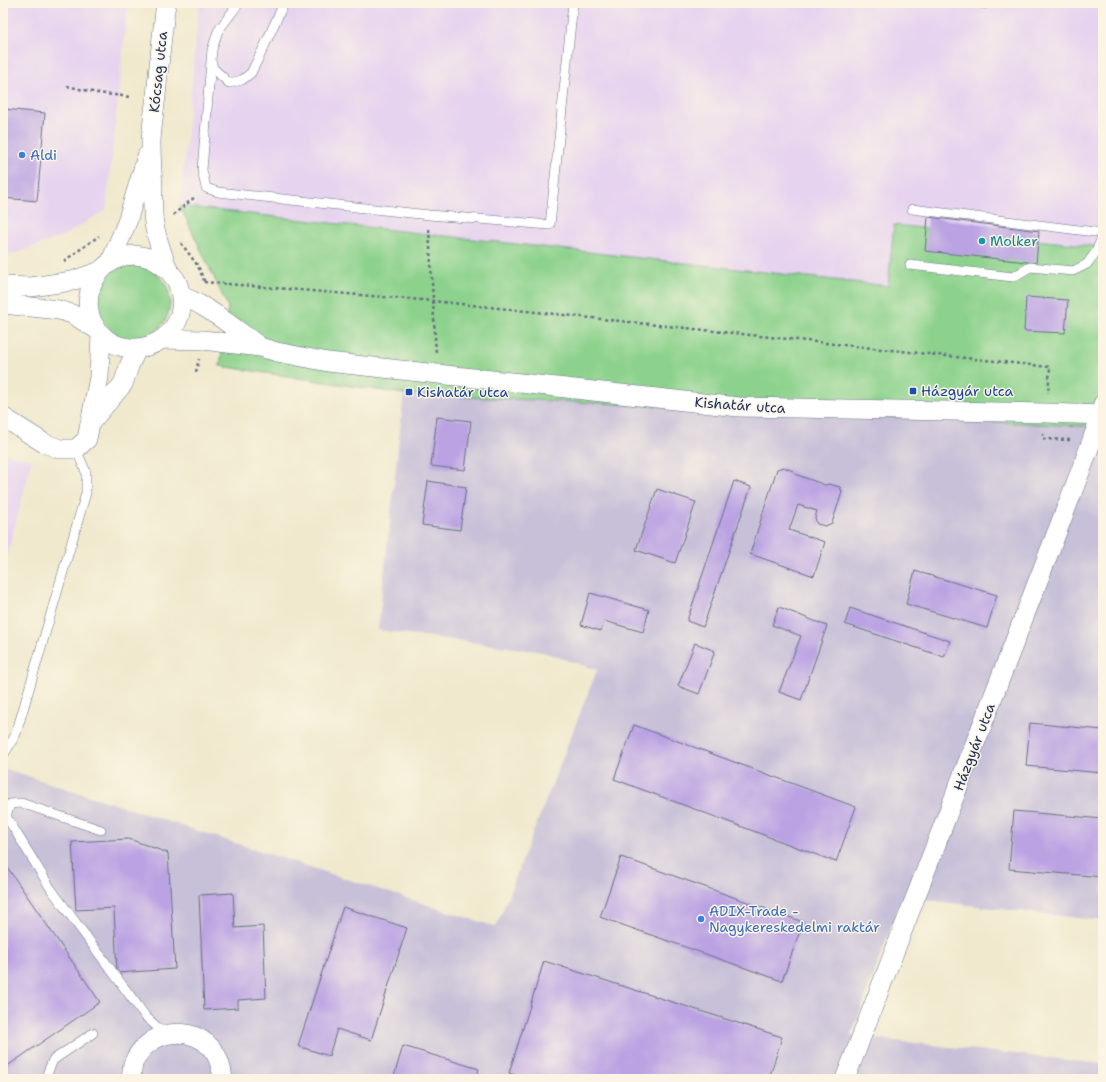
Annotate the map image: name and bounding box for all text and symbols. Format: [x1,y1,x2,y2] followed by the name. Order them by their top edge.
[145,30,171,114] street label: Kócsag utca
[30,146,57,164] place label: Aldi
[17,150,27,160] marker: Aldi
[990,232,1038,250] place label: Molker
[977,236,987,246] marker: Molker
[921,382,1014,400] place label: Házgyár utca
[417,383,509,401] place label: Kishatár utca
[908,386,918,396] marker: Házgyár utca
[404,387,414,397] marker: Kishatár utca
[694,393,786,417] street label: Kishatár utca
[949,700,999,793] street label: Házgyár utca
[709,902,880,936] place label: ADIX-Trade - Nagykereskedelmi raktár
[696,914,706,924] marker: ADIX-Trade - Nagykereskedelmi raktár

